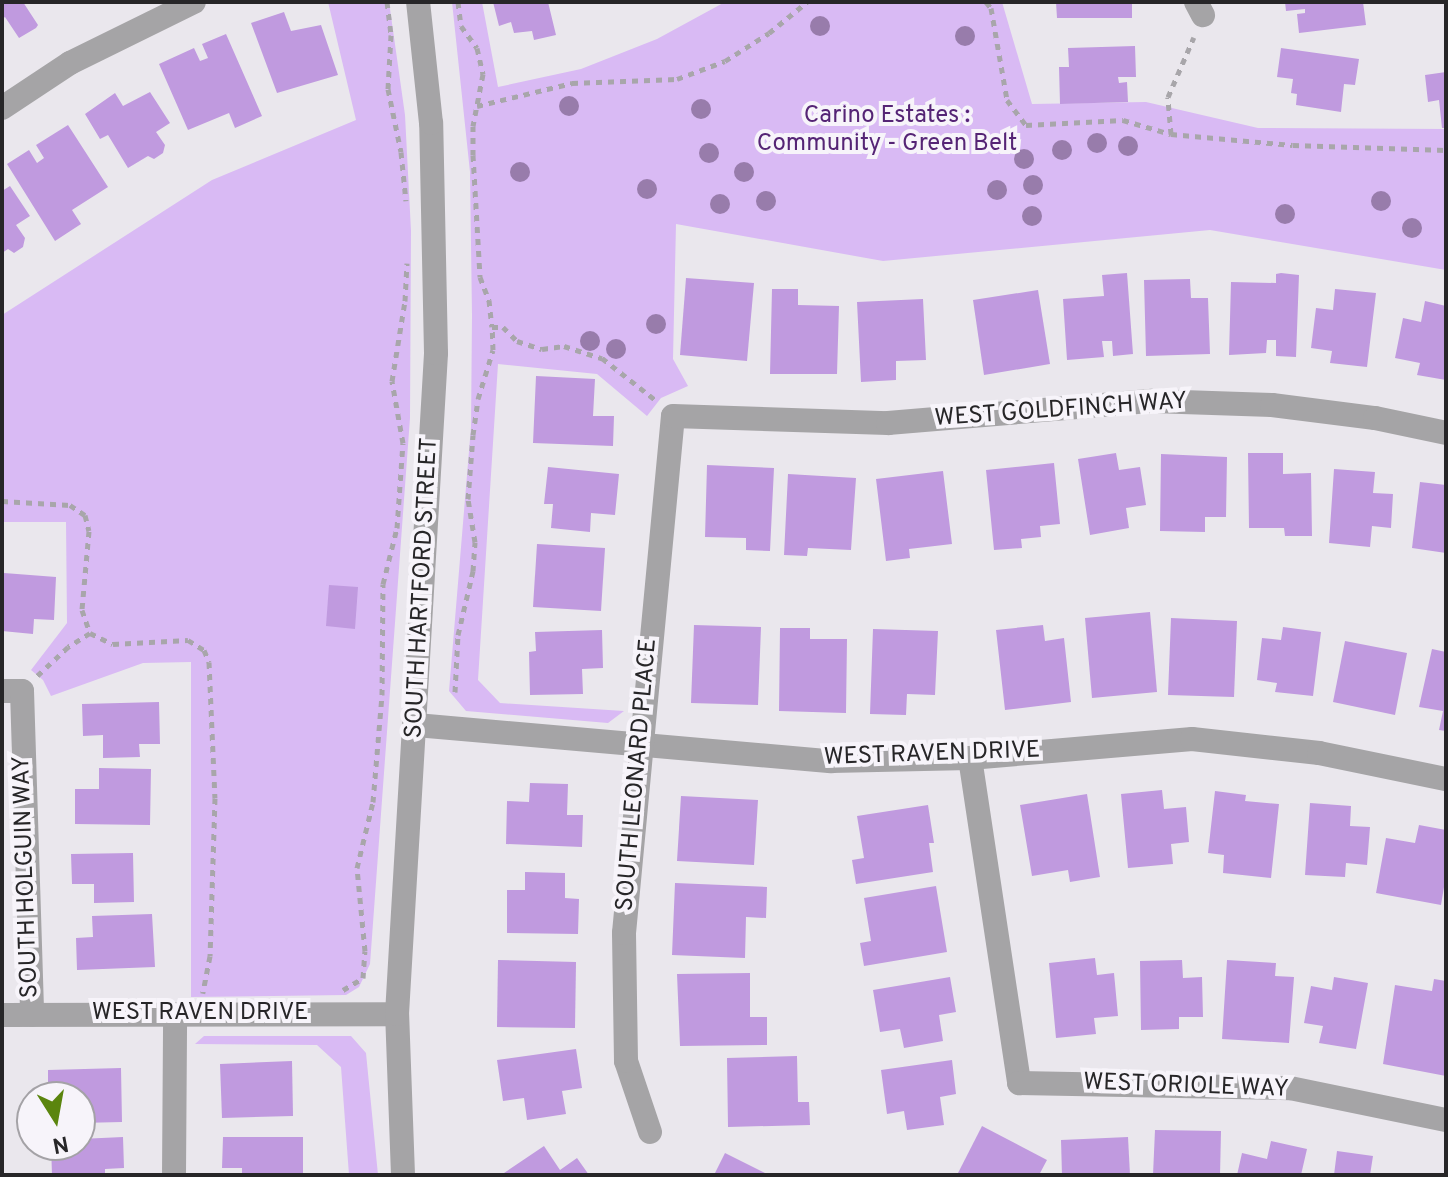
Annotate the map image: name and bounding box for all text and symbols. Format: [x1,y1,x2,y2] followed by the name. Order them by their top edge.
[757,103,1017,159] park label: Carino Estates : Community - Green Belt
[933,388,1189,434] street label: WEST GOLDFINCH WAY
[401,437,445,739] street label: SOUTH HARTFORD STREET
[612,637,664,913] street label: SOUTH LEONARD PLACE
[823,737,1041,773] street label: WEST RAVEN DRIVE
[8,755,46,999] street label: SOUTH HOLGUIN WAY
[91,1000,309,1028] street label: WEST RAVEN DRIVE
[1082,1069,1290,1105] street label: WEST ORIOLE WAY
[16,1081,96,1161] north arrow
[50,1128,71,1158] text: N

